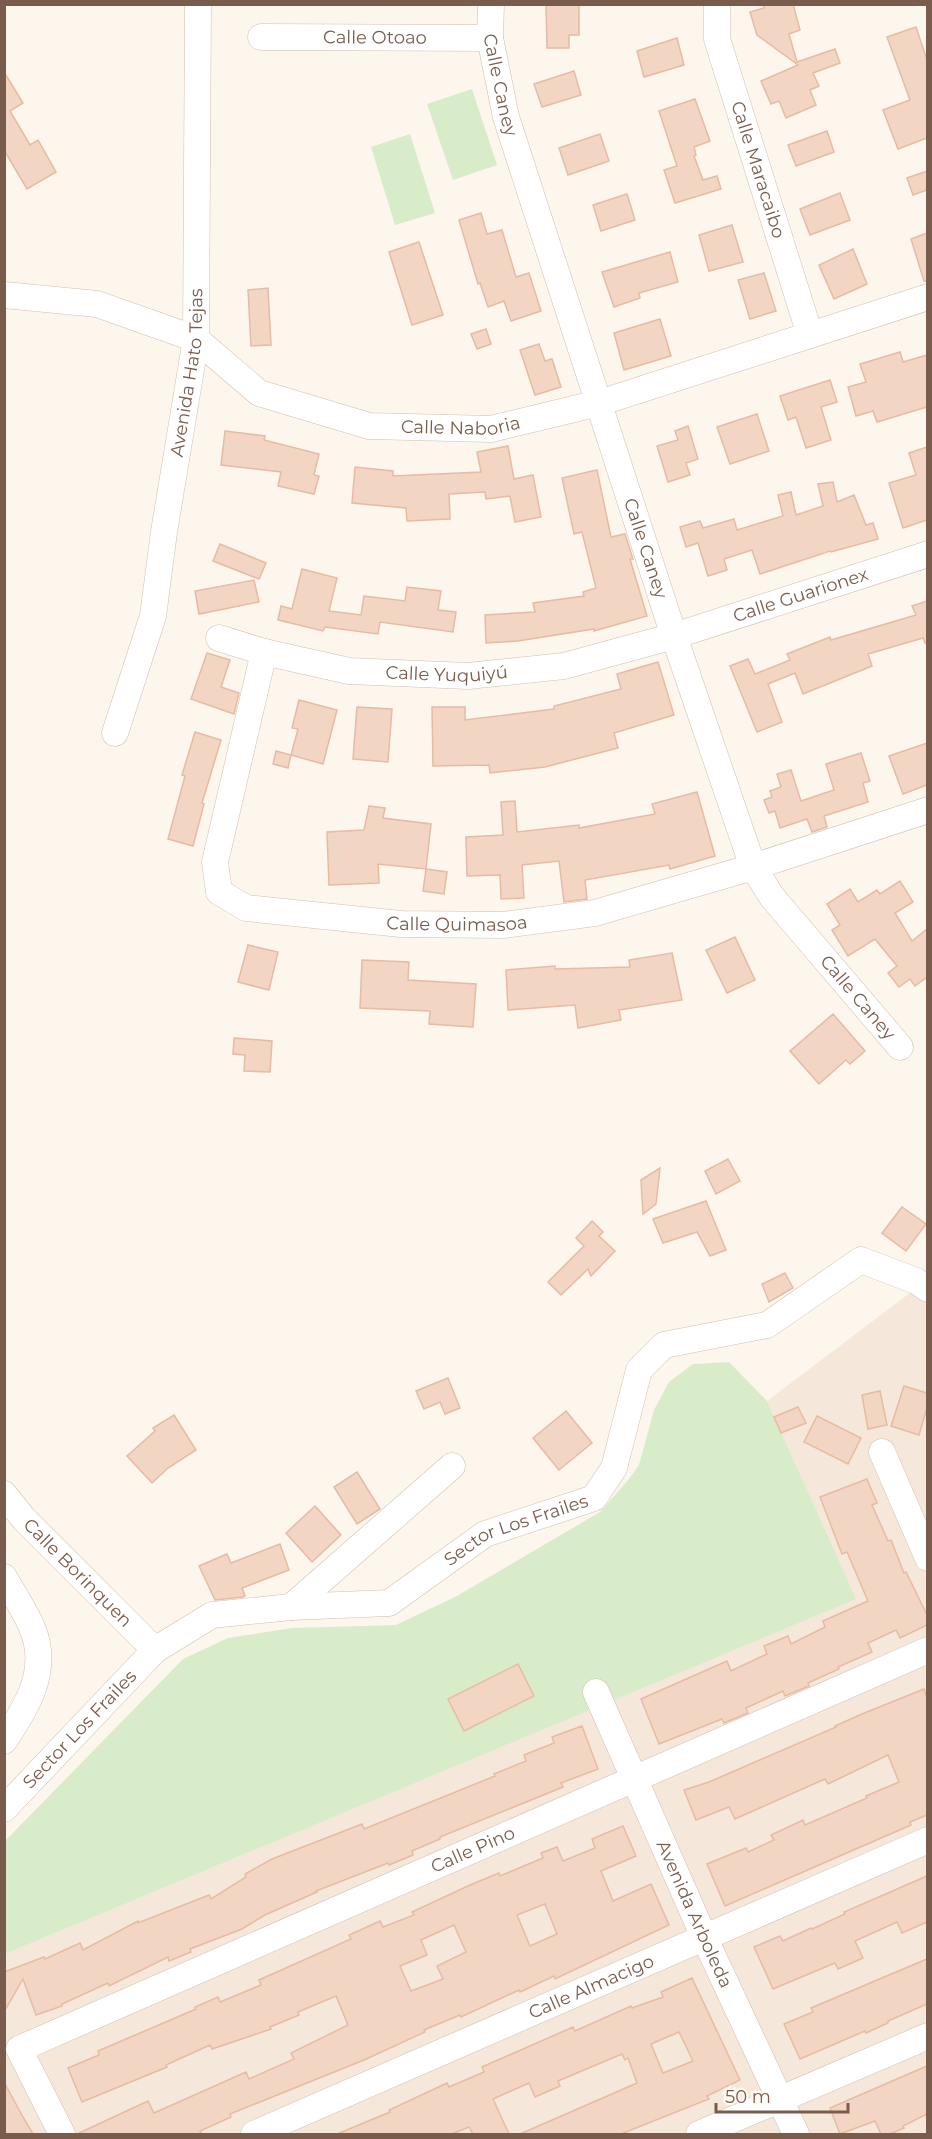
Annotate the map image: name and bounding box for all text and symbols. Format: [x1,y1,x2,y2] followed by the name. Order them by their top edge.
[323,26,427,49] street label: Calle Otoao
[478,32,523,139] street label: Calle Caney
[726,98,790,241] street label: Calle Maracaibo
[166,288,207,459] street label: Avenida Hato Tejas
[401,411,522,441] street label: Calle Naboria
[619,495,672,602] street label: Calle Caney
[730,563,871,627] street label: Calle Guarionex
[385,661,509,687] street label: Calle Yuquiyú
[385,911,529,936] street label: Calle Quimasoa
[816,951,900,1045] street label: Calle Caney
[440,1490,591,1571] street label: Sector Los Frailes
[19,1514,137,1632] street label: Calle Borinquen
[18,1665,141,1793] street label: Sector Los Frailes
[427,1822,518,1878] street label: Calle Pino
[652,1837,737,1991] street label: Avenida Arboleda
[525,1950,657,2024] street label: Calle Almacigo
[716,2076,848,2114] scale bar
[725,2086,771,2108] text: 50 m

